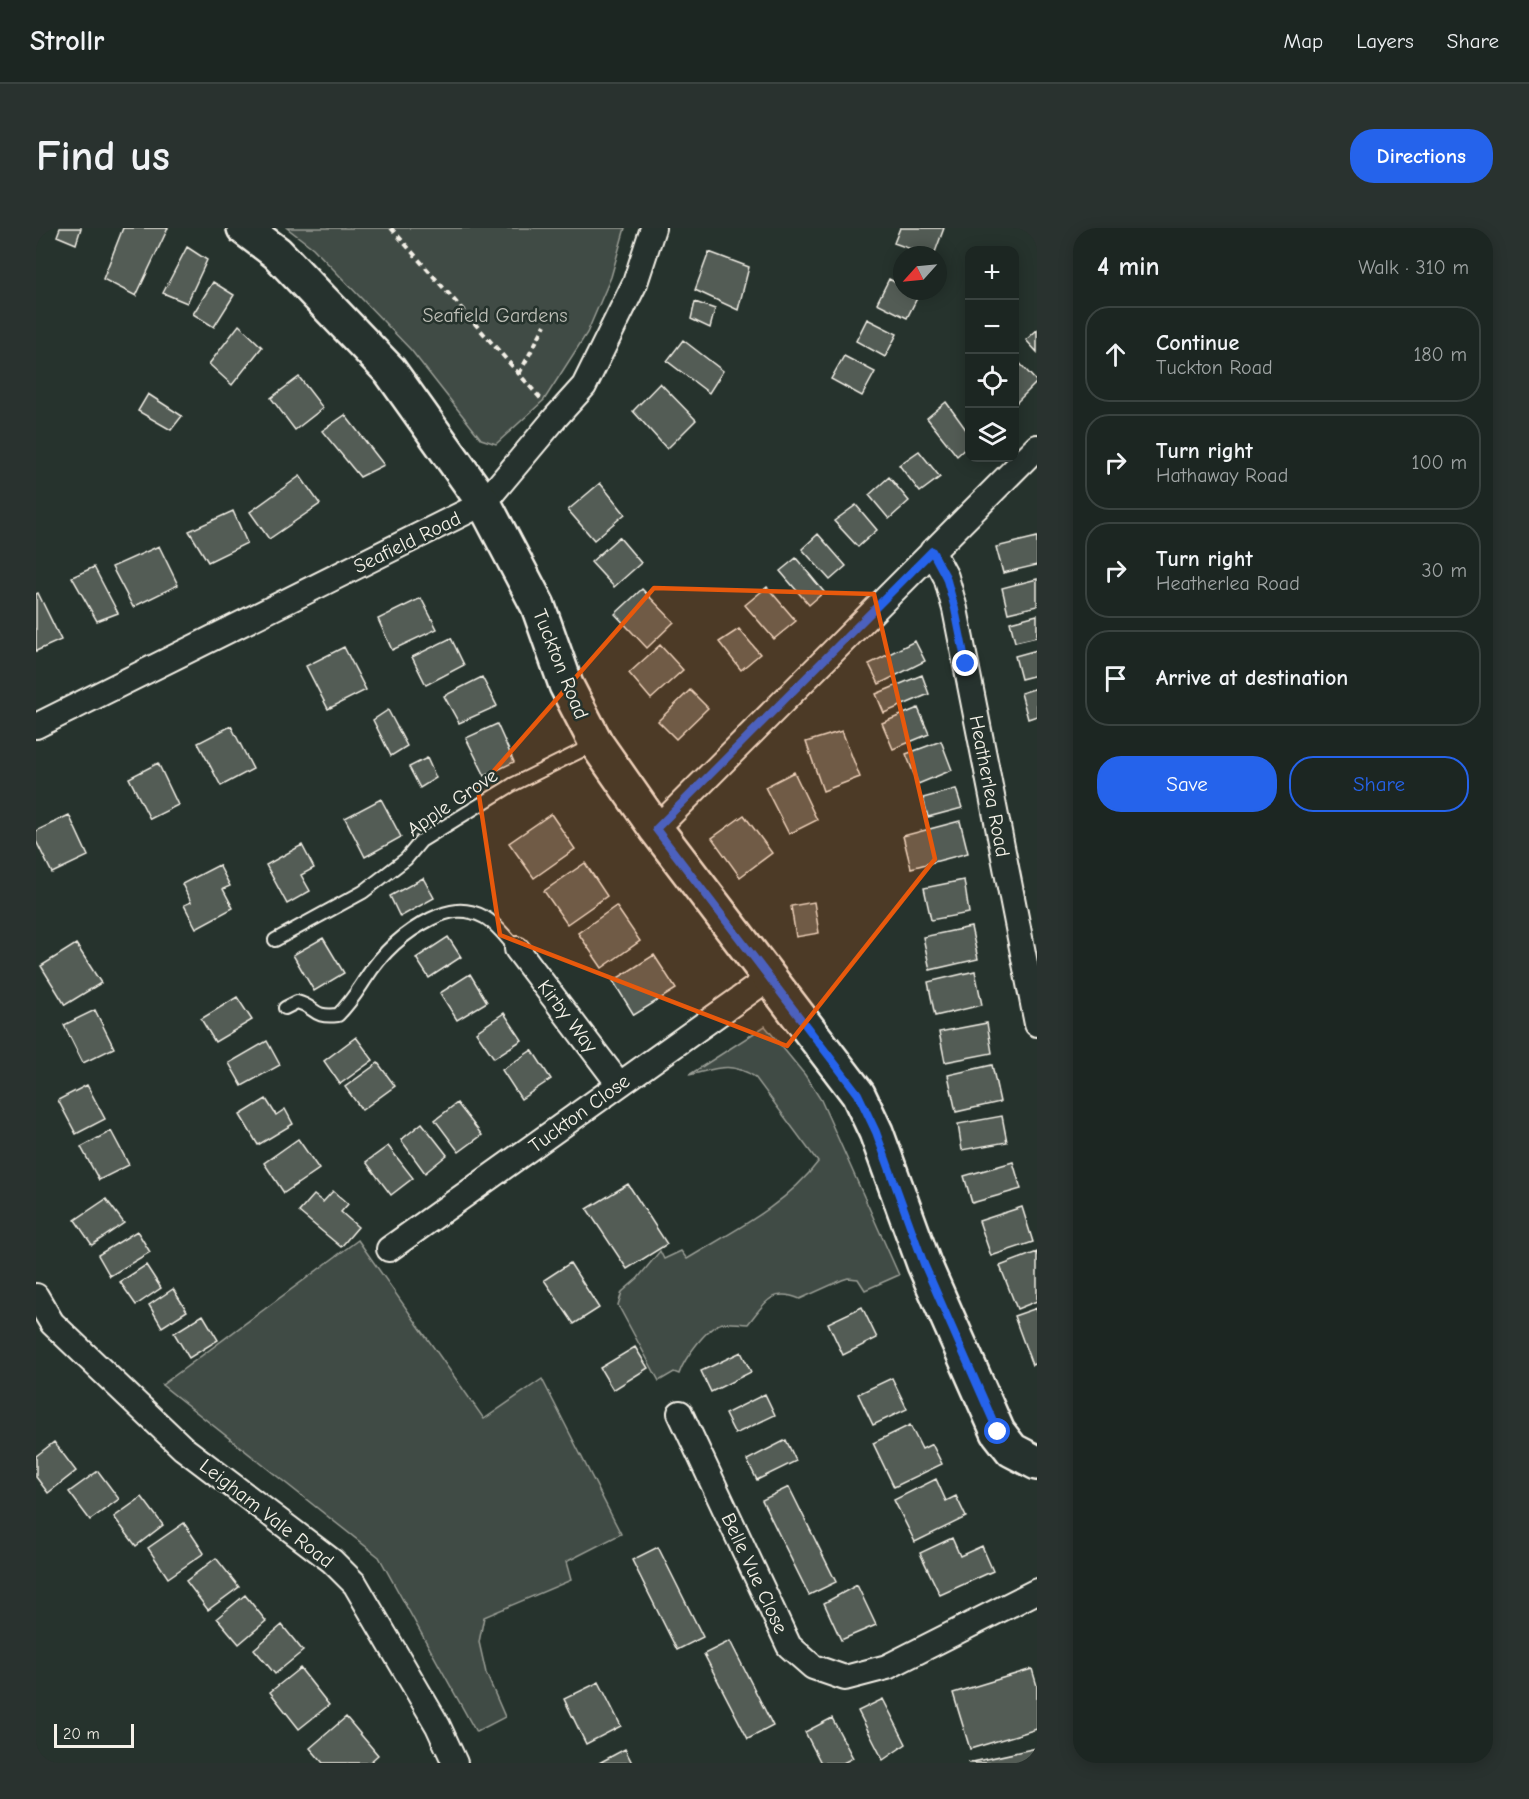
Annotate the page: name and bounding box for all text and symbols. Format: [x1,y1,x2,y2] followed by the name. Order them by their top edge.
[30,25,104,57] text: Strollr
[1284,29,1323,53] text: Map
[1356,29,1414,53] text: Layers
[1447,29,1499,53] text: Share
[1350,129,1493,183] button: Directions
[36,132,170,181] text: Find us
[893,246,947,300] north arrow
[965,246,1019,462] map controls
[965,246,1019,300] button: +
[1097,252,1160,282] text: 4 min
[1358,256,1469,279] text: Walk · 310 m
[965,300,1019,354] button: −
[422,304,568,327] park label: Seafield Gardens
[1156,330,1239,356] text: Continue
[1099,338,1132,371] icon: ahead
[1413,343,1467,366] text: 180 m
[965,354,1019,408] button: locate
[1156,356,1273,379] text: Tuckton Road
[965,408,1019,462] button: layers
[1156,438,1253,464] text: Turn right
[1099,446,1132,479] icon: right
[1412,451,1467,474] text: 100 m
[1156,464,1288,487] text: Hathaway Road
[350,507,465,578] street label: Seafield Road
[1156,546,1253,572] text: Turn right
[1099,554,1132,587] icon: right
[1421,559,1467,582] text: 30 m
[1156,572,1300,595] text: Heatherlea Road
[528,606,593,723] street label: Tuckton Road
[952,650,978,676] route end
[1099,662,1132,695] icon: arrive
[1156,665,1348,691] text: Arrive at destination
[965,713,1015,859] street label: Heatherlea Road
[1097,756,1277,812] button: Save
[1289,756,1469,812] button: Share
[403,764,502,841] street label: Apple Grove
[533,975,602,1057] street label: Kirby Way
[524,1069,634,1158] street label: Tuckton Close
[984,1418,1010,1444] route start
[195,1454,338,1573] street label: Leigham Vale Road
[717,1509,793,1637] street label: Belle Vue Close
[54,1721,134,1748] scale bar
[63,1725,100,1743] text: 20 m

